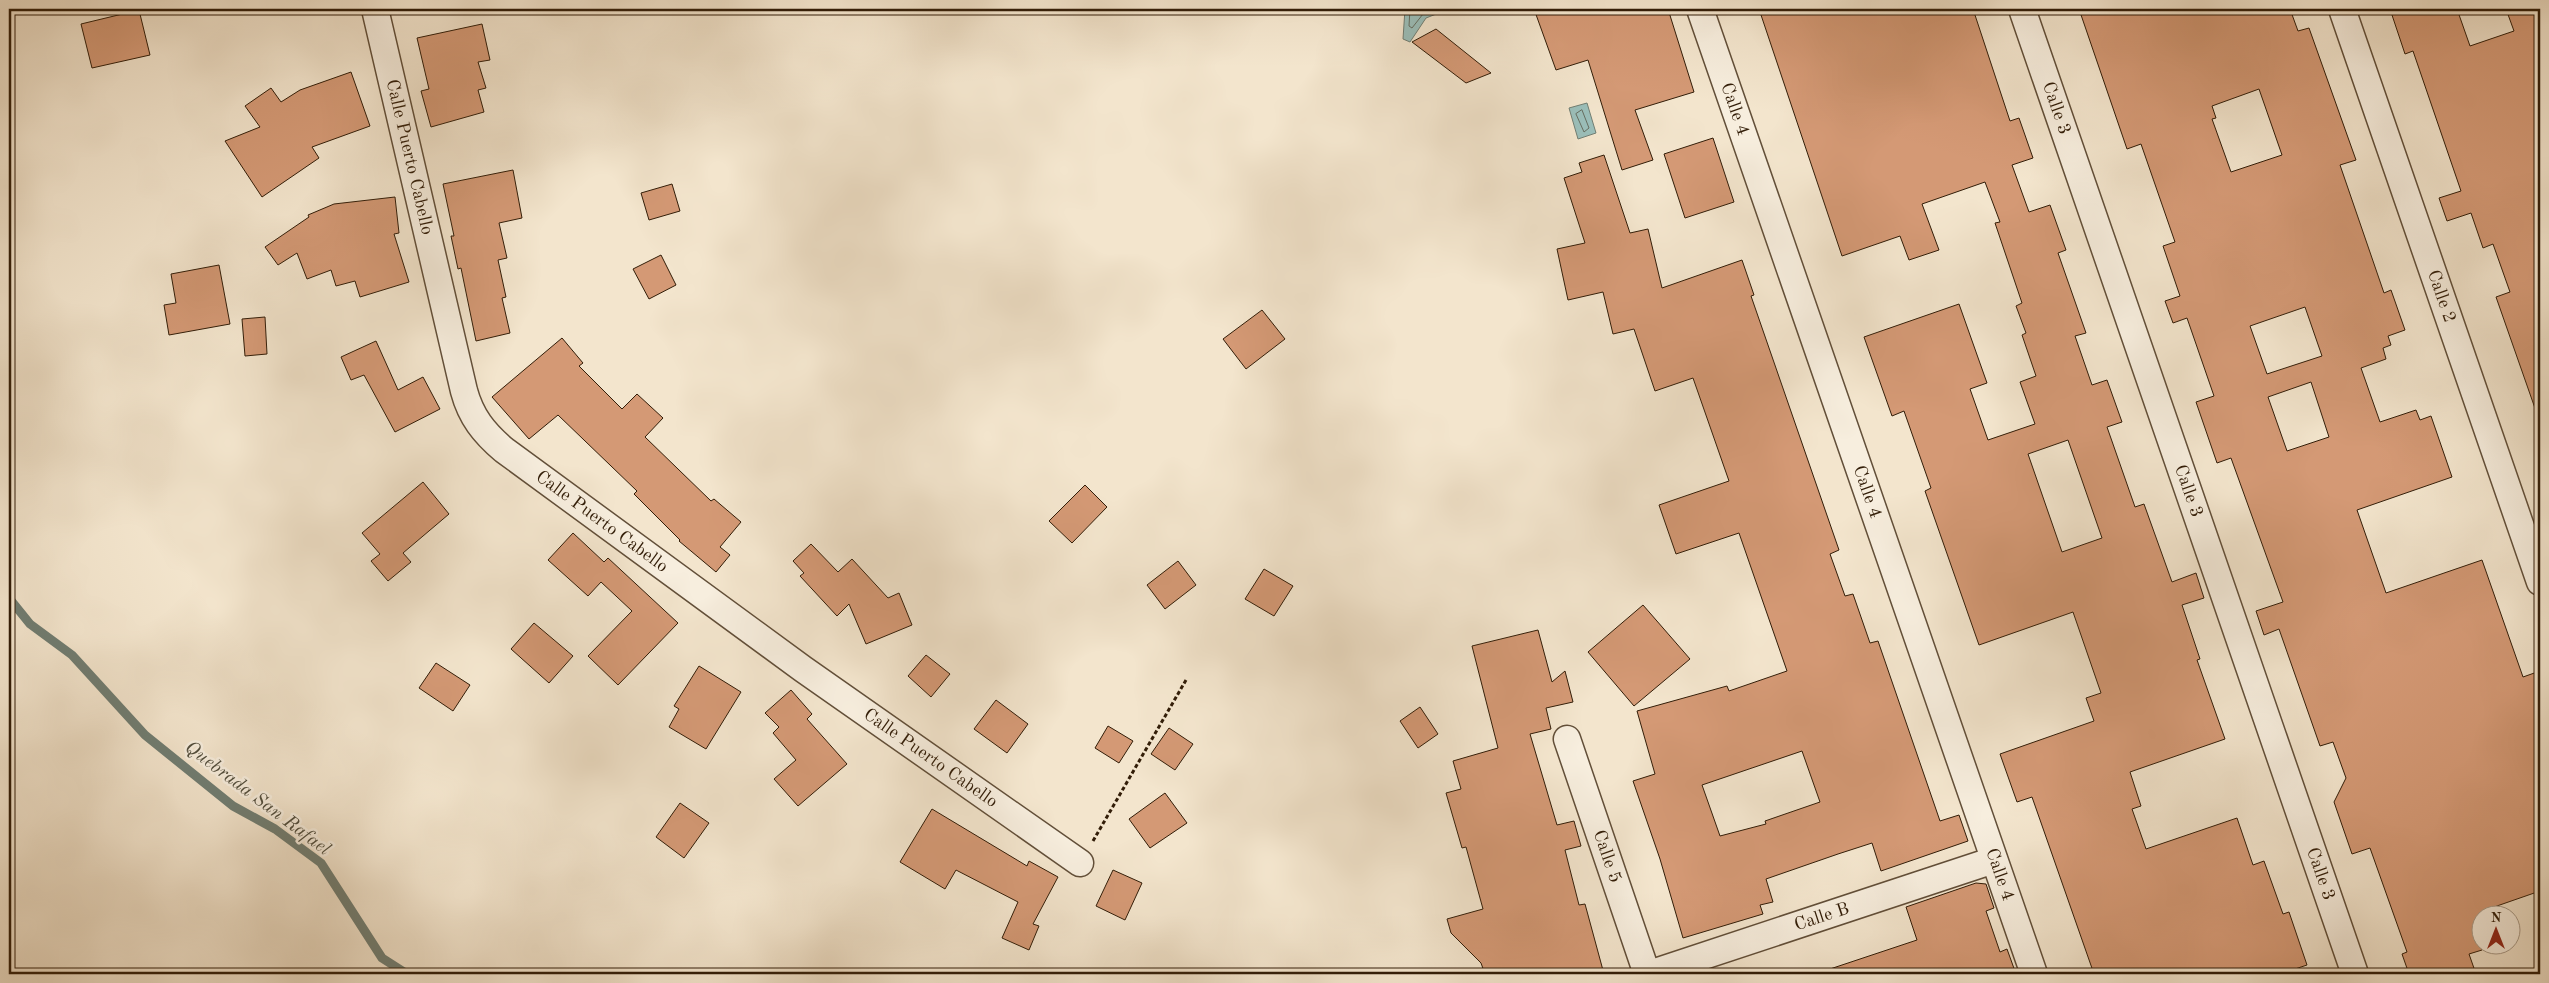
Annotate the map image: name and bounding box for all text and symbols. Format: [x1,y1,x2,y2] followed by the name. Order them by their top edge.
[383,78,436,237] street label: Calle Puerto Cabello
[1717,80,1752,138] street label: Calle 4
[2039,80,2074,137] street label: Calle 3
[2424,268,2459,325] street label: Calle 2
[2171,462,2206,520] street label: Calle 3
[1850,463,1885,521] street label: Calle 4
[532,467,671,576] street label: Calle Puerto Cabello
[860,705,1001,811] street label: Calle Puerto Cabello
[181,738,334,860] water label: Quebrada San Rafael
[1590,828,1624,885] street label: Calle 5
[2303,845,2338,903] street label: Calle 3
[1982,846,2017,903] street label: Calle 4
[1792,899,1851,934] street label: Calle B
[2472,906,2522,956] north arrow
[2491,911,2502,925] text: N

